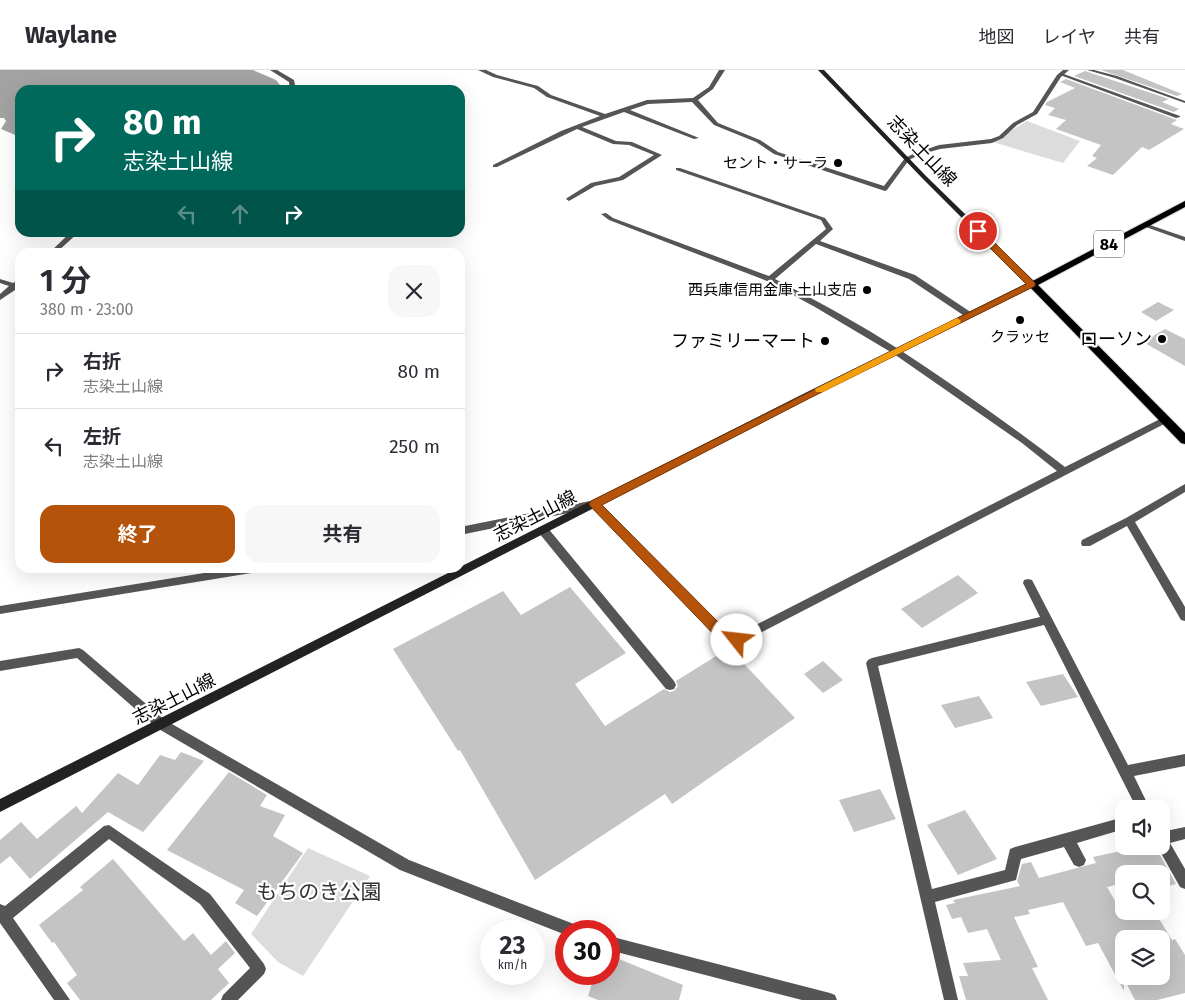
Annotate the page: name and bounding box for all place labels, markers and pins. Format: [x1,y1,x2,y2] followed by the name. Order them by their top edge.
[723,154,828,172] place label: セント・サーラ
[832,157,844,169] marker: セント・サーラ
[957,210,999,252] pin
[688,281,857,299] place label: 西兵庫信用金庫 土山支店
[861,284,873,296] marker: 西兵庫信用金庫 土山支店
[1014,314,1026,326] marker: クラッセ
[990,328,1050,346] place label: クラッセ
[1080,328,1152,350] place label: ローソン
[671,330,815,352] place label: ファミリーマート
[1156,333,1168,345] marker: ローソン
[819,335,831,347] marker: ファミリーマート

